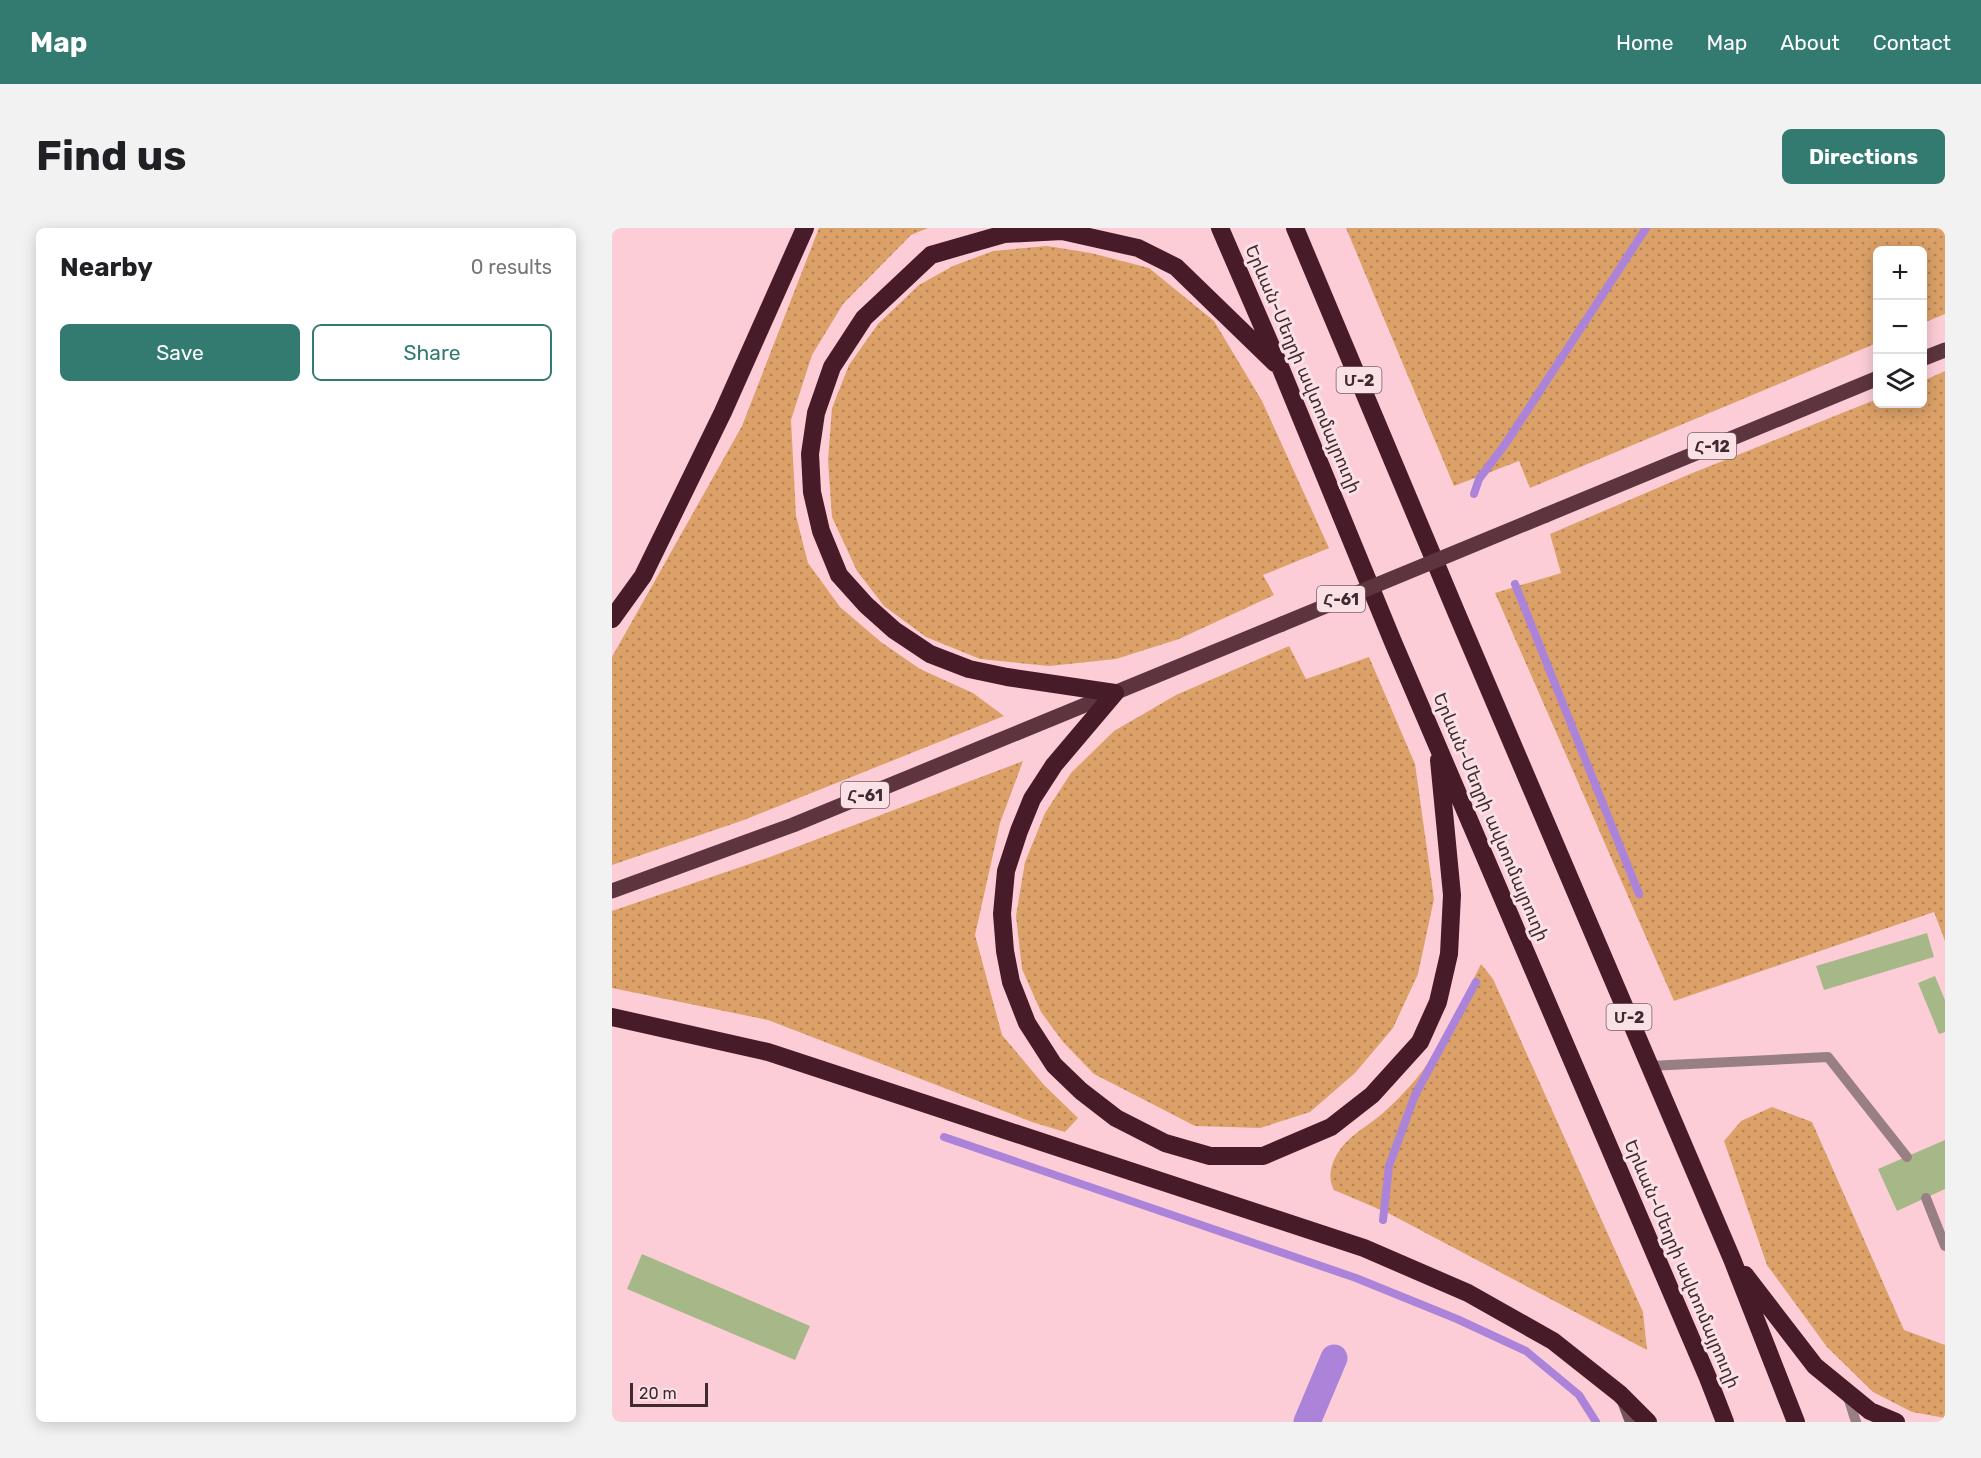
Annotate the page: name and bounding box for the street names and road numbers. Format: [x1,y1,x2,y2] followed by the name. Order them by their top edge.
[1240,241,1366,497] street label: Երևան-Մեղրի ավտոմայրուղի
[1336,367,1382,393] road number: Մ-2
[1688,433,1736,459] road number: Հ-12
[1317,586,1365,612] road number: Հ-61
[1428,689,1554,945] street label: Երևան-Մեղրի ավտոմայրուղի
[841,782,889,808] road number: Հ-61
[1606,1004,1652,1030] road number: Մ-2
[1619,1136,1745,1392] street label: Երևան-Մեղրի ավտոմայրուղի

